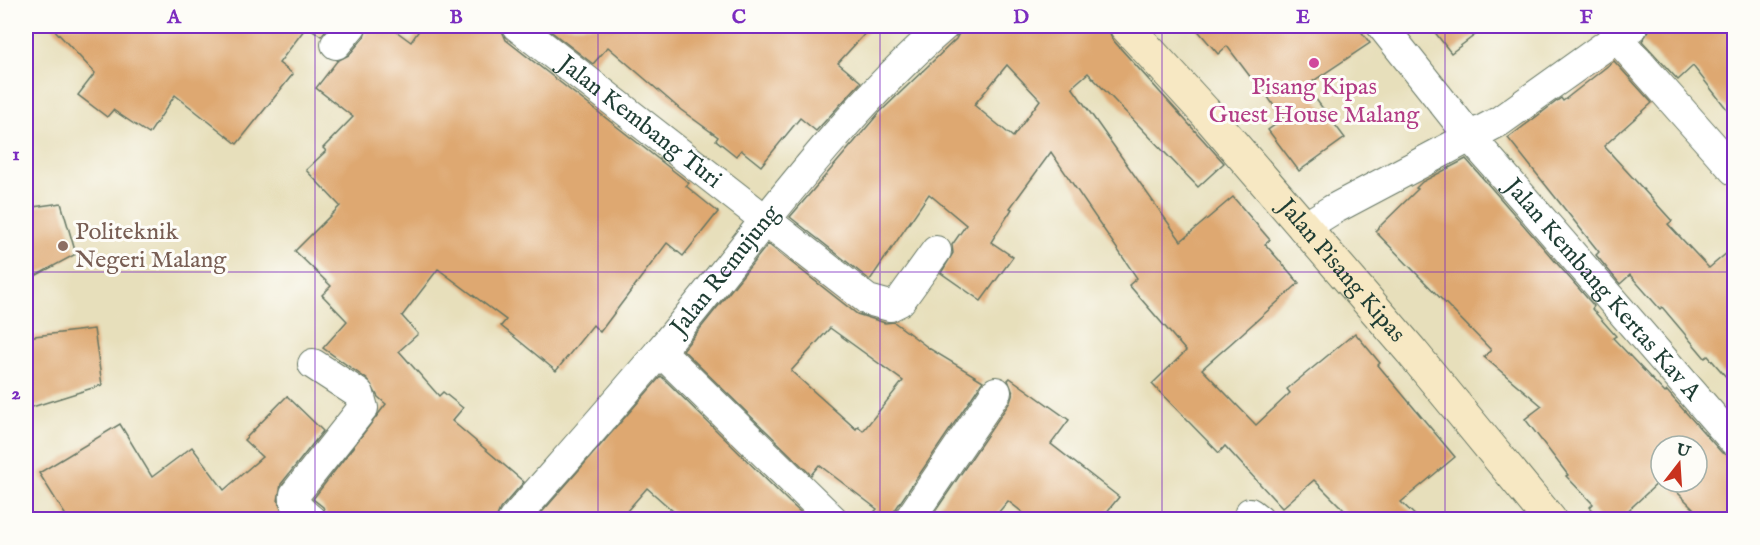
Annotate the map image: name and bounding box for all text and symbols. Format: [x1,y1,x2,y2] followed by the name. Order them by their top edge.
[166,5,182,30] text: A
[449,5,463,30] text: B
[732,5,746,30] text: C
[1013,5,1029,30] text: D
[1296,5,1310,30] text: E
[1580,5,1593,30] text: F
[550,47,728,195] street label: Jalan Kembang Turi
[1307,56,1321,70] marker: Pisang Kipas Guest House Malang
[1209,72,1420,131] place label: Pisang Kipas Guest House Malang
[12,142,20,167] text: 1
[1496,170,1708,408] street label: Jalan Kembang Kertas Kav A
[1269,190,1412,349] street label: Jalan Pisang Kipas
[662,198,787,344] street label: Jalan Remujung
[75,217,227,276] place label: Politeknik Negeri Malang
[56,239,70,253] marker: Politeknik Negeri Malang
[11,381,21,406] text: 2
[1649,434,1709,494] north arrow
[1672,440,1693,463] text: U

